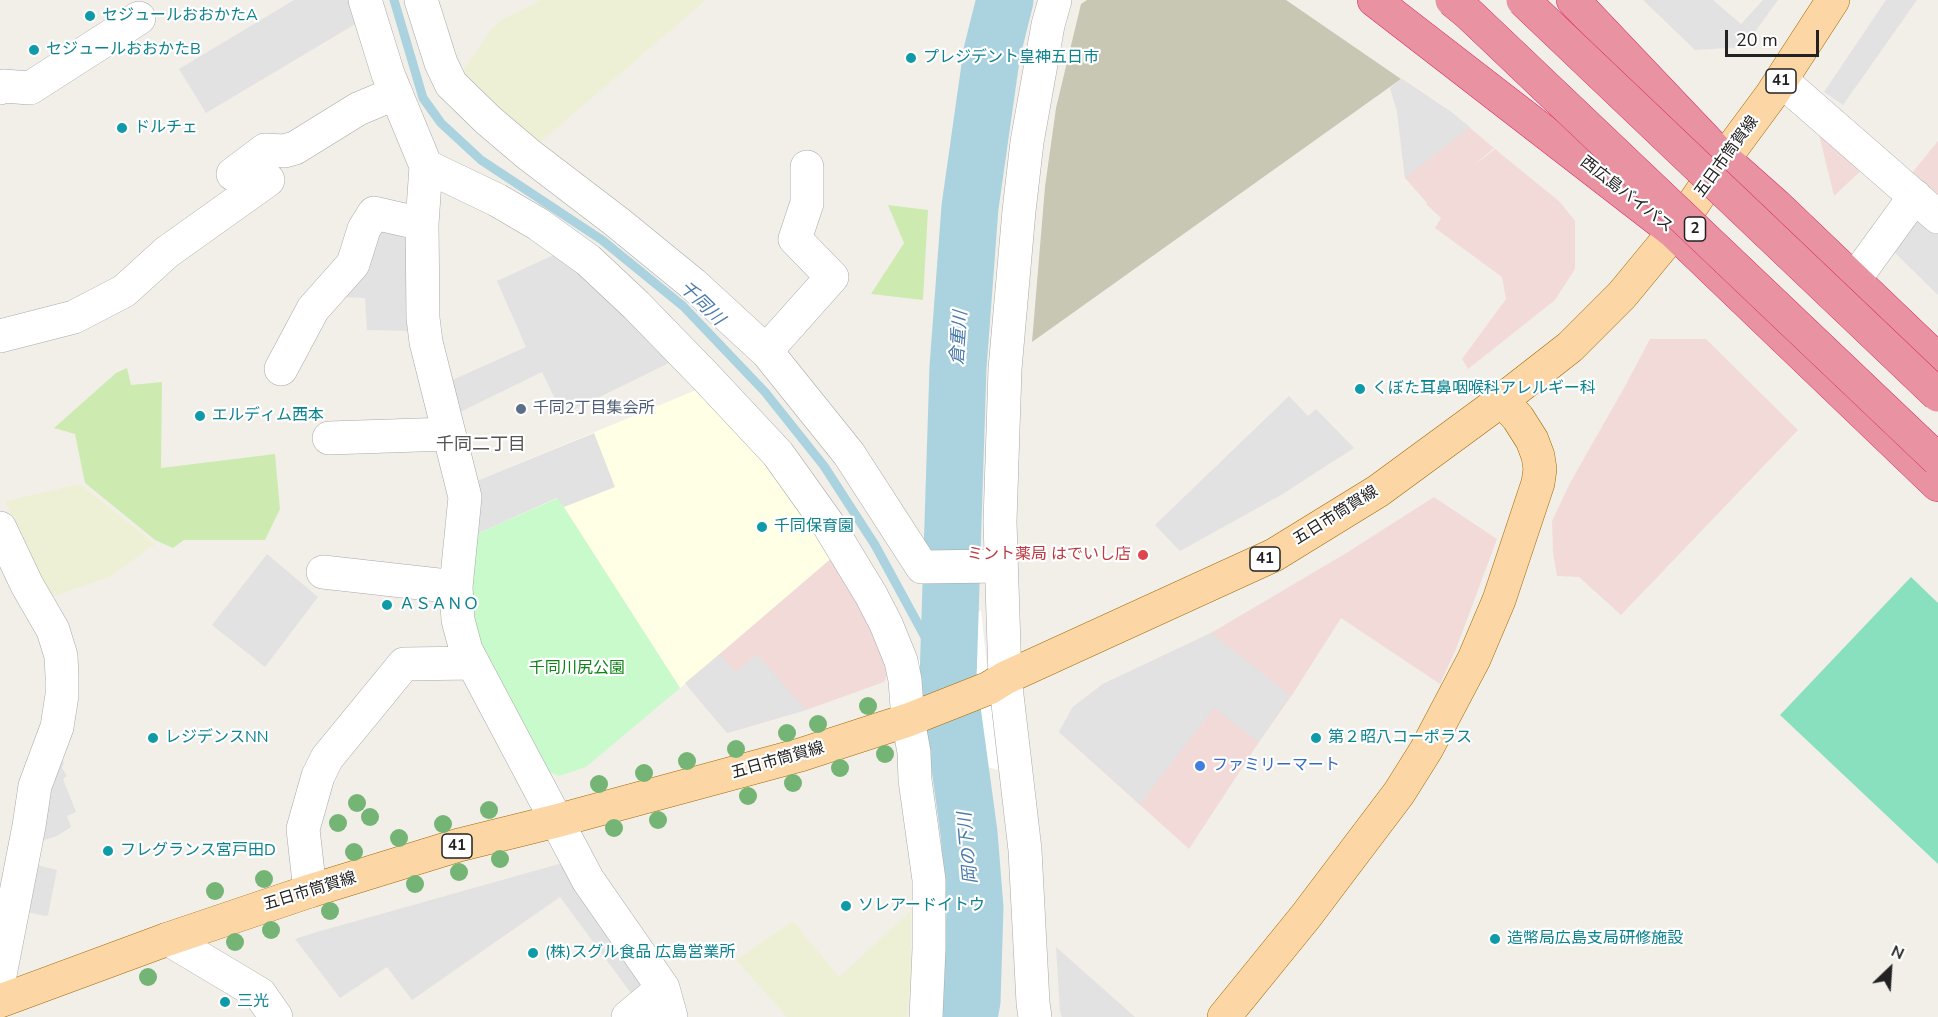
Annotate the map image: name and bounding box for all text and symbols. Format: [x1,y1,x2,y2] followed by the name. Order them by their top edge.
[102,6,258,26] place label: セジュールおおかたA
[83,9,97,23] marker: セジュールおおかたA
[1728,18,1822,56] scale bar
[1736,28,1778,52] text: 20 m
[46,40,201,60] place label: セジュールおおかたB
[27,43,41,57] marker: セジュールおおかたB
[923,48,1099,68] place label: プレジデント皇神五日市
[904,51,918,65] marker: プレジデント皇神五日市
[1766,69,1796,93] road number: 41
[1691,113,1763,201] street label: 五日市筒賀線
[134,118,198,138] place label: ドルチェ
[115,121,129,135] marker: ドルチェ
[1576,153,1676,237] street label: 西広島バイパス
[1684,217,1706,241] road number: 2
[674,277,728,331] water label: 千同川
[947,310,973,366] water label: 倉重川
[1372,379,1596,399] place label: くぼた耳鼻咽喉科アレルギー科
[1353,382,1367,396] marker: くぼた耳鼻咽喉科アレルギー科
[533,399,655,419] place label: 千同2丁目集会所
[514,402,528,416] marker: 千同2丁目集会所
[212,406,324,426] place label: エルディム西本
[193,409,207,423] marker: エルディム西本
[436,435,526,457] district label: 千同二丁目
[1290,482,1382,550] street label: 五日市筒賀線
[774,517,854,537] place label: 千同保育園
[755,520,769,534] marker: 千同保育園
[967,545,1131,565] place label: ミント薬局 はでいし店
[1250,547,1280,571] road number: 41
[1136,548,1150,562] marker: ミント薬局 はでいし店
[399,595,479,615] place label: ＡＳＡＮＯ
[380,598,394,612] marker: ＡＳＡＮＯ
[529,659,625,679] park label: 千同川尻公園
[165,728,269,748] place label: レジデンスNN
[1328,728,1472,748] place label: 第２昭八コーポラス
[146,731,160,745] marker: レジデンスNN
[1309,731,1323,745] marker: 第２昭八コーポラス
[729,739,827,783] street label: 五日市筒賀線
[1212,756,1340,776] place label: ファミリーマート
[1193,759,1207,773] marker: ファミリーマート
[955,811,983,885] water label: 岡の下川
[442,834,472,858] road number: 41
[120,841,276,861] place label: フレグランス宮戸田D
[101,844,115,858] marker: フレグランス宮戸田D
[261,869,359,915] street label: 五日市筒賀線
[858,896,985,916] place label: ソレアードイトウ
[839,899,853,913] marker: ソレアードイトウ
[1507,929,1683,949] place label: 造幣局広島支局研修施設
[1488,932,1502,946] marker: 造幣局広島支局研修施設
[1860,939,1920,999] north arrow
[1888,940,1908,965] text: N
[545,943,735,963] place label: (株)スグル食品 広島営業所
[526,946,540,960] marker: (株)スグル食品 広島営業所
[237,992,269,1012] place label: 三光
[218,995,232,1009] marker: 三光

